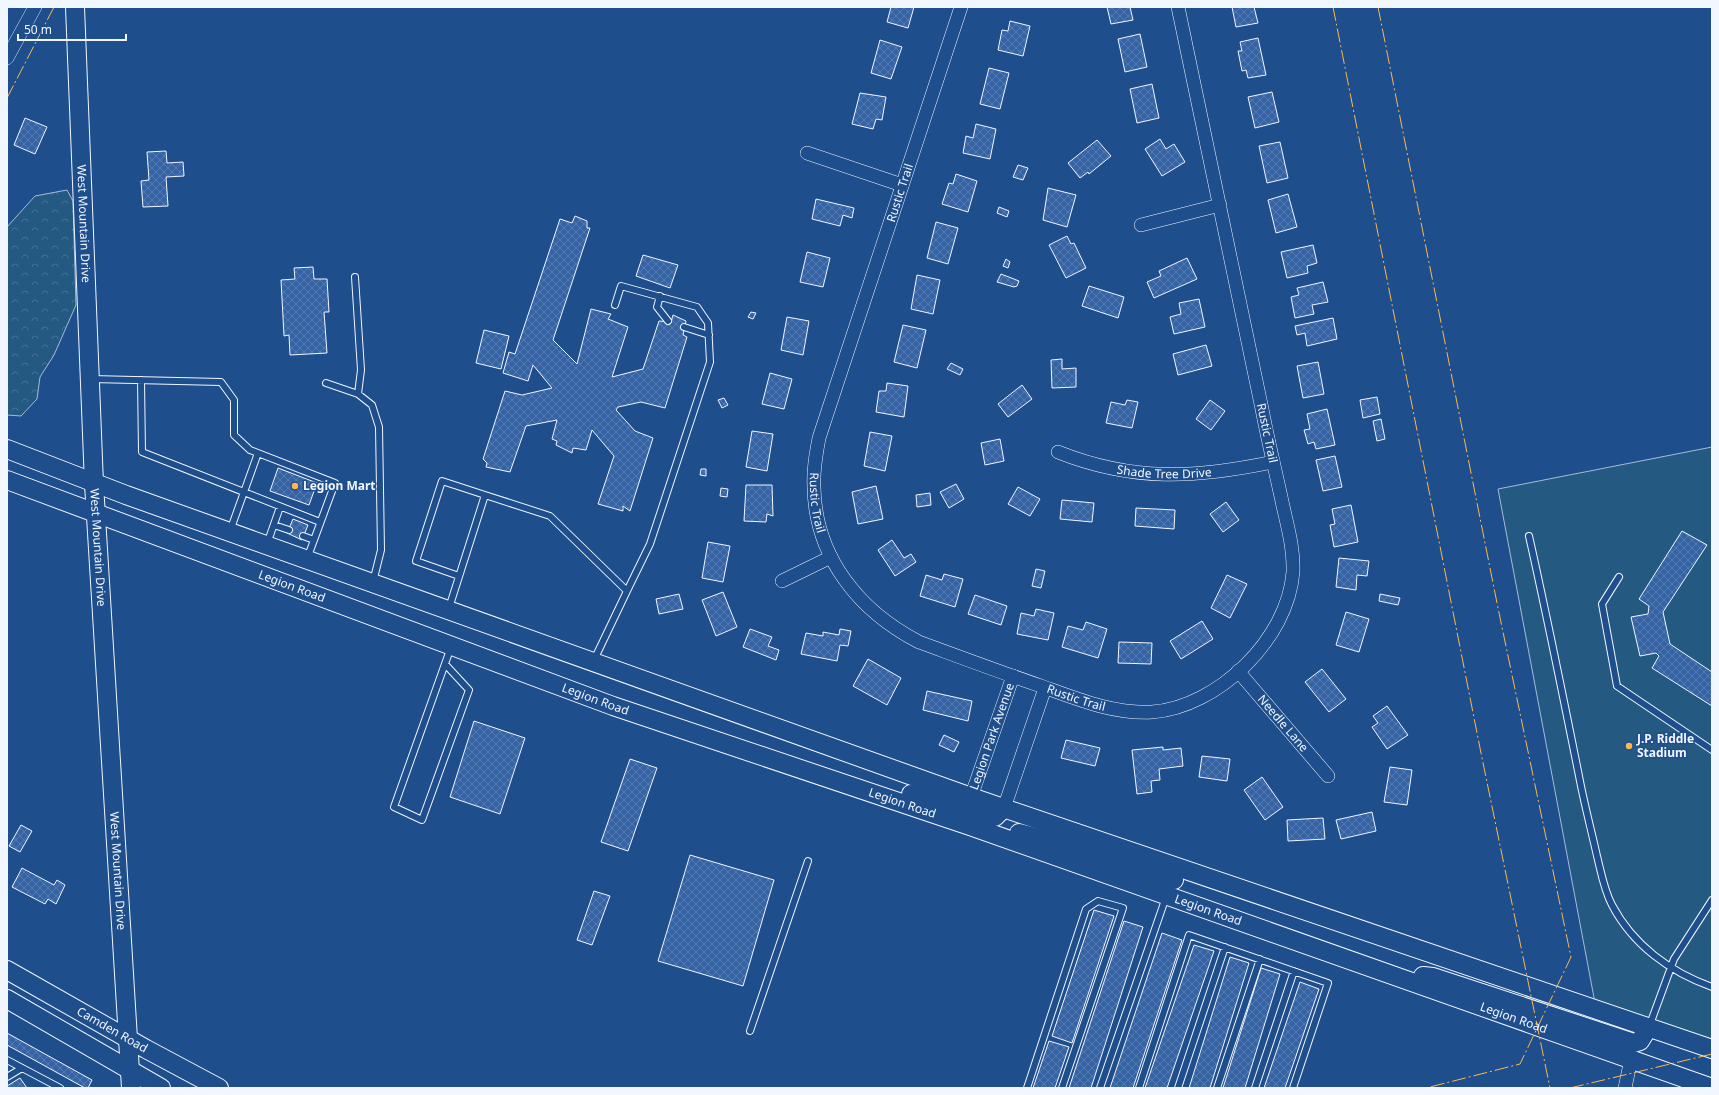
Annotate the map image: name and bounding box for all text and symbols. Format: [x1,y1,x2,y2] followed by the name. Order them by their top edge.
[18,16,126,42] scale bar
[24,21,52,38] text: 50 m
[882,161,917,224] street label: Rustic Trail
[73,164,95,284] street label: West Mountain Drive
[1253,401,1282,464] street label: Rustic Trail
[1115,460,1213,482] street label: Shade Tree Drive
[806,472,830,535] street label: Rustic Trail
[303,477,376,494] place label: Legion Mart
[290,481,300,491] marker: Legion Mart
[86,488,111,607] street label: West Mountain Drive
[256,566,328,606] street label: Legion Road
[560,679,631,719] street label: Legion Road
[965,680,1018,792] street label: Legion Park Avenue
[1045,680,1107,715] street label: Rustic Trail
[1254,691,1313,755] street label: Needle Lane
[1636,730,1694,761] place label: J.P. Riddle Stadium
[1624,741,1634,751] marker: J.P. Riddle Stadium
[866,784,938,822] street label: Legion Road
[106,811,130,931] street label: West Mountain Drive
[1172,890,1244,929] street label: Legion Road
[1478,998,1550,1037] street label: Legion Road
[74,1002,151,1056] street label: Camden Road

